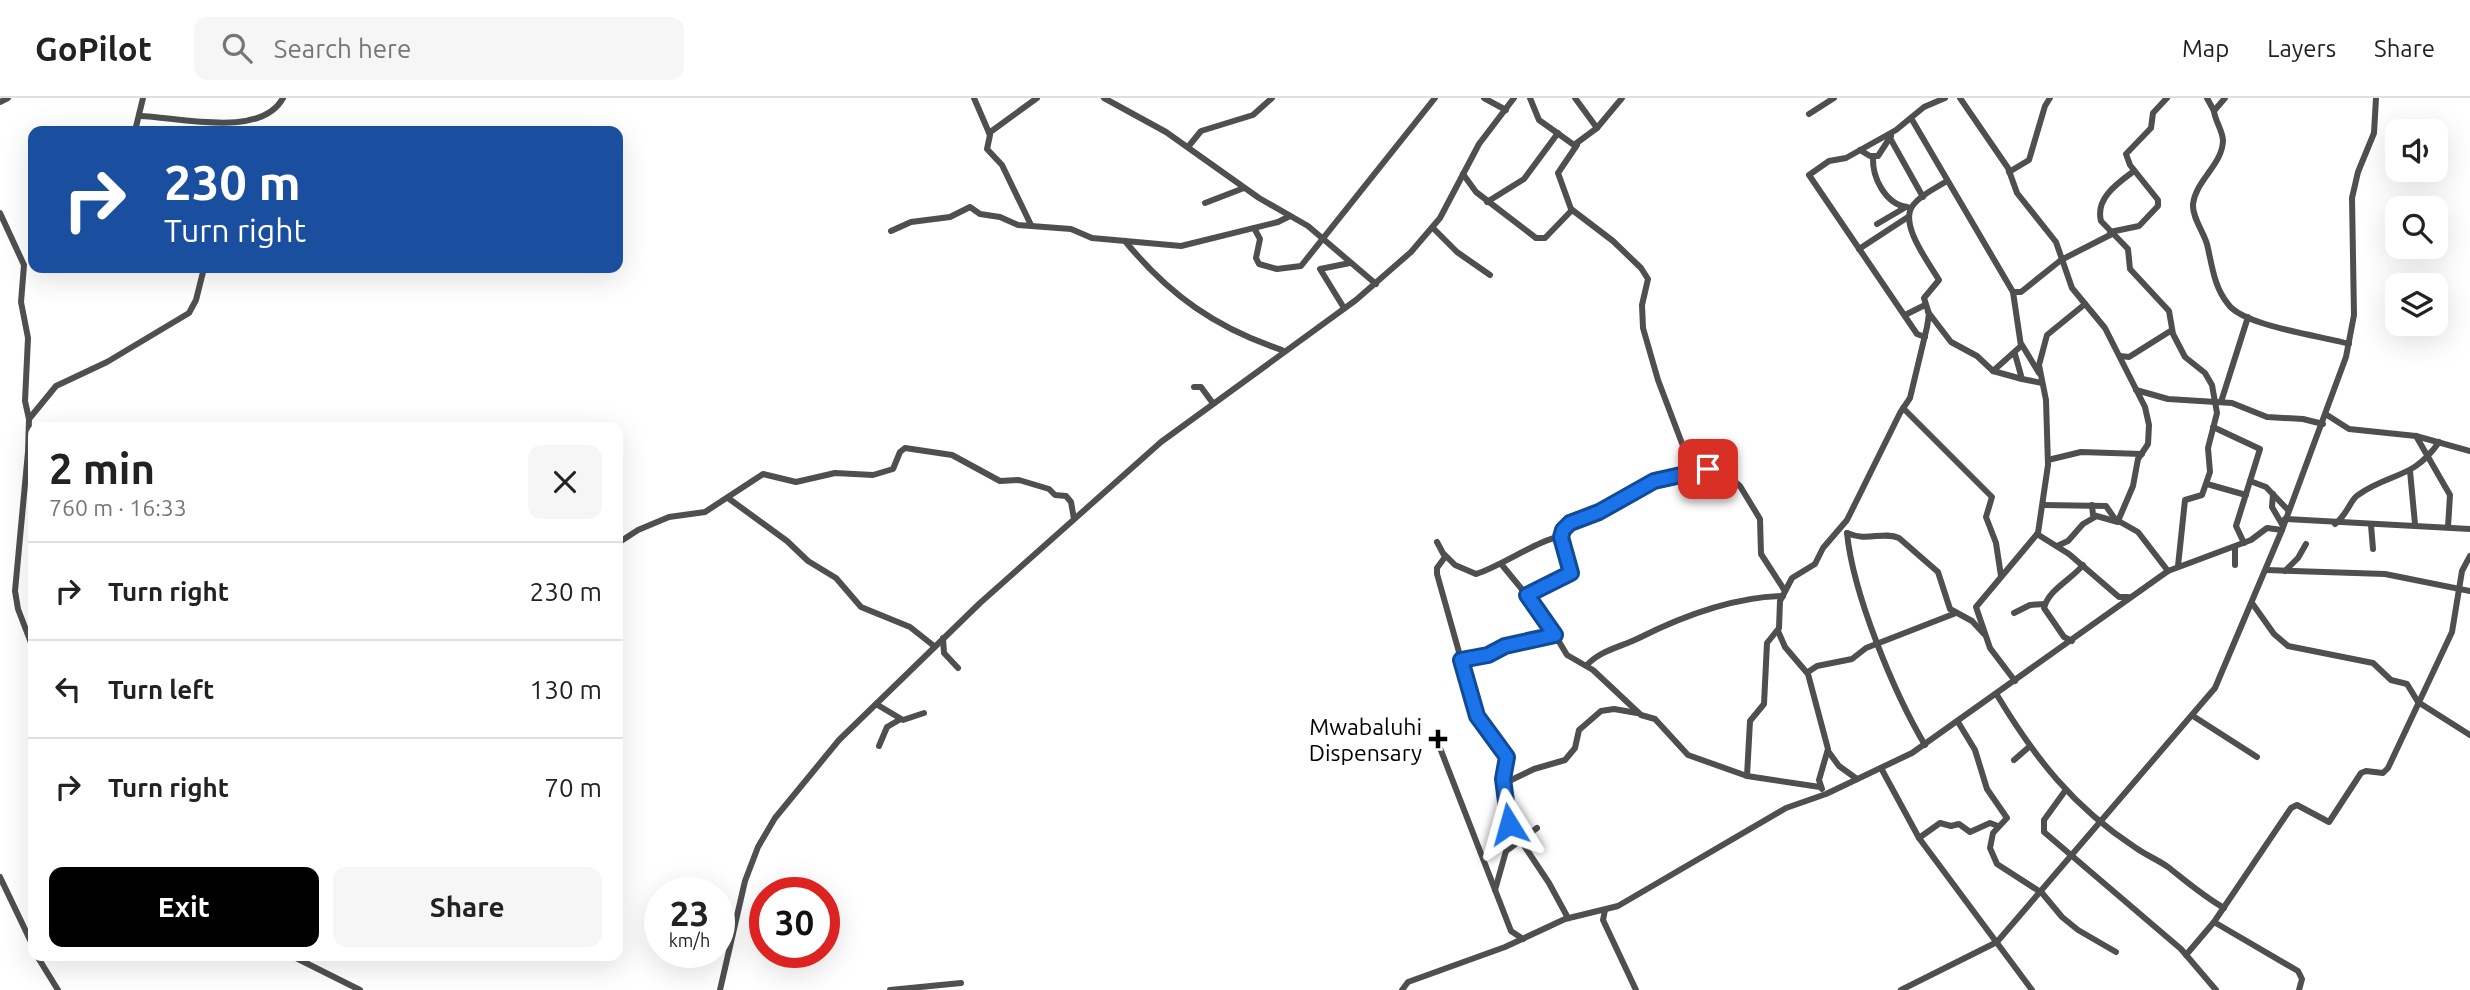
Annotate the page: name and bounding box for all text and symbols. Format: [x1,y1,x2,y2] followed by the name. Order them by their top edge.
[194,17,684,80] search box
[218,29,256,67] icon: search
[35,30,152,67] text: GoPilot
[274,34,411,63] text: Search here
[2182,35,2229,62] text: Map
[2267,35,2336,62] text: Layers
[2374,35,2435,62] text: Share
[2385,119,2448,336] map controls
[2385,119,2448,182] button: sound
[49,154,140,245] icon: right
[164,154,301,209] text: 230 m
[2385,196,2448,259] button: search
[164,212,306,248] text: Turn right
[2385,273,2448,336] button: layers
[1678,439,1738,499] pin
[49,445,155,492] text: 2 min
[528,445,602,519] button: close
[1689,450,1727,488] icon: arrive
[49,495,187,520] text: 760 m · 16:33
[49,572,87,610] icon: right
[108,577,229,606] text: Turn right
[530,577,602,606] text: 230 m
[49,670,87,708] icon: left
[108,675,214,704] text: Turn left
[530,675,602,704] text: 130 m
[1309,714,1422,765] place label: Mwabaluhi Dispensary
[1428,729,1448,749] marker: Mwabaluhi Dispensary
[49,768,87,806] icon: right
[108,773,229,802] text: Turn right
[544,773,602,802] text: 70 m
[1472,787,1546,861] position arrow
[49,867,319,947] button: Exit
[333,867,602,947] button: Share
[749,877,840,968] speed limit sign: 30
[670,893,709,933] text: 23
[669,930,710,950] text: km/h

